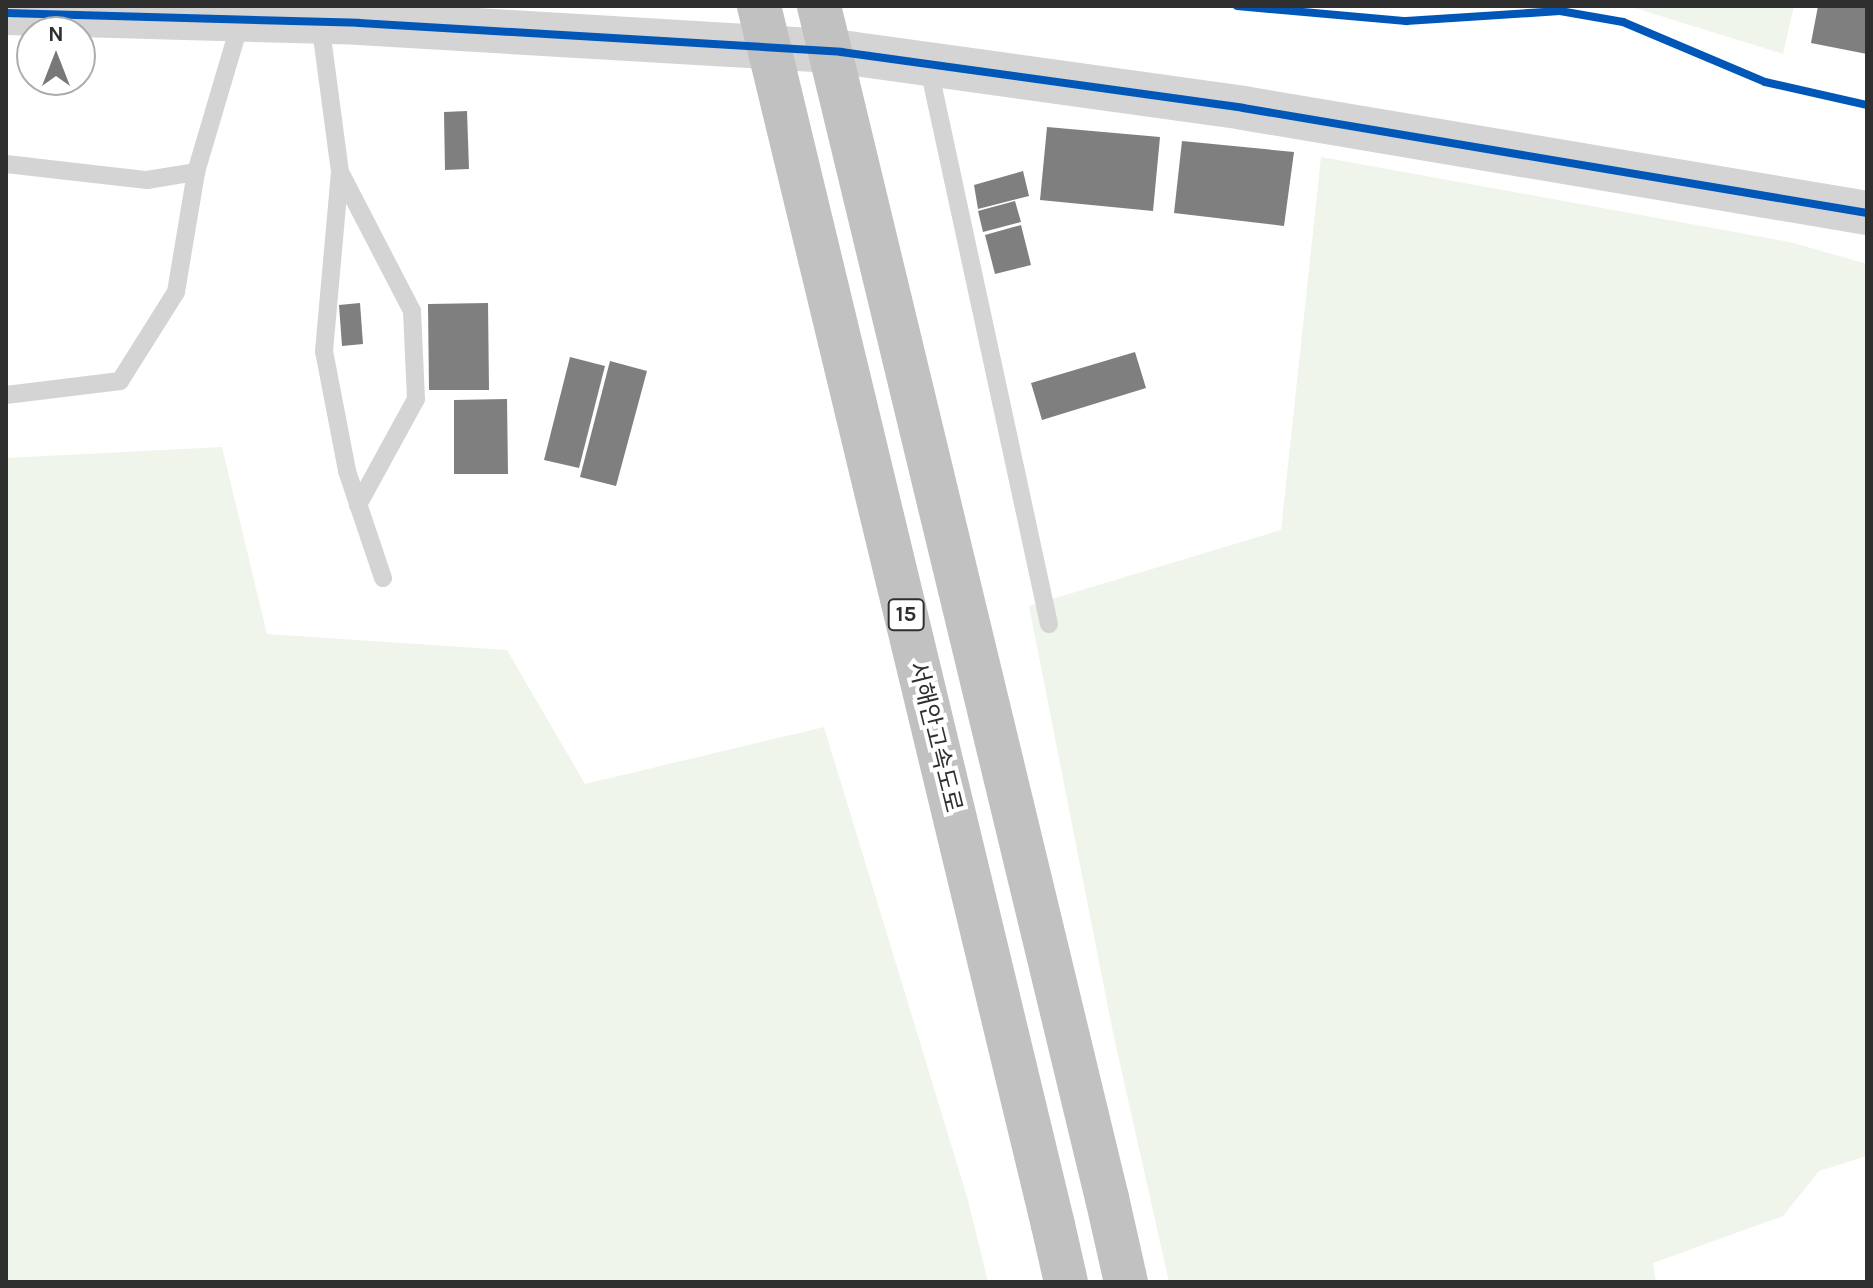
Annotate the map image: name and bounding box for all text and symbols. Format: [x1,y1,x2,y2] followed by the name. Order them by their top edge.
[16,16,96,96] north arrow
[48,21,64,47] text: N
[886,597,926,633] road number: 15
[902,659,968,815] street label: 서해안고속도로

